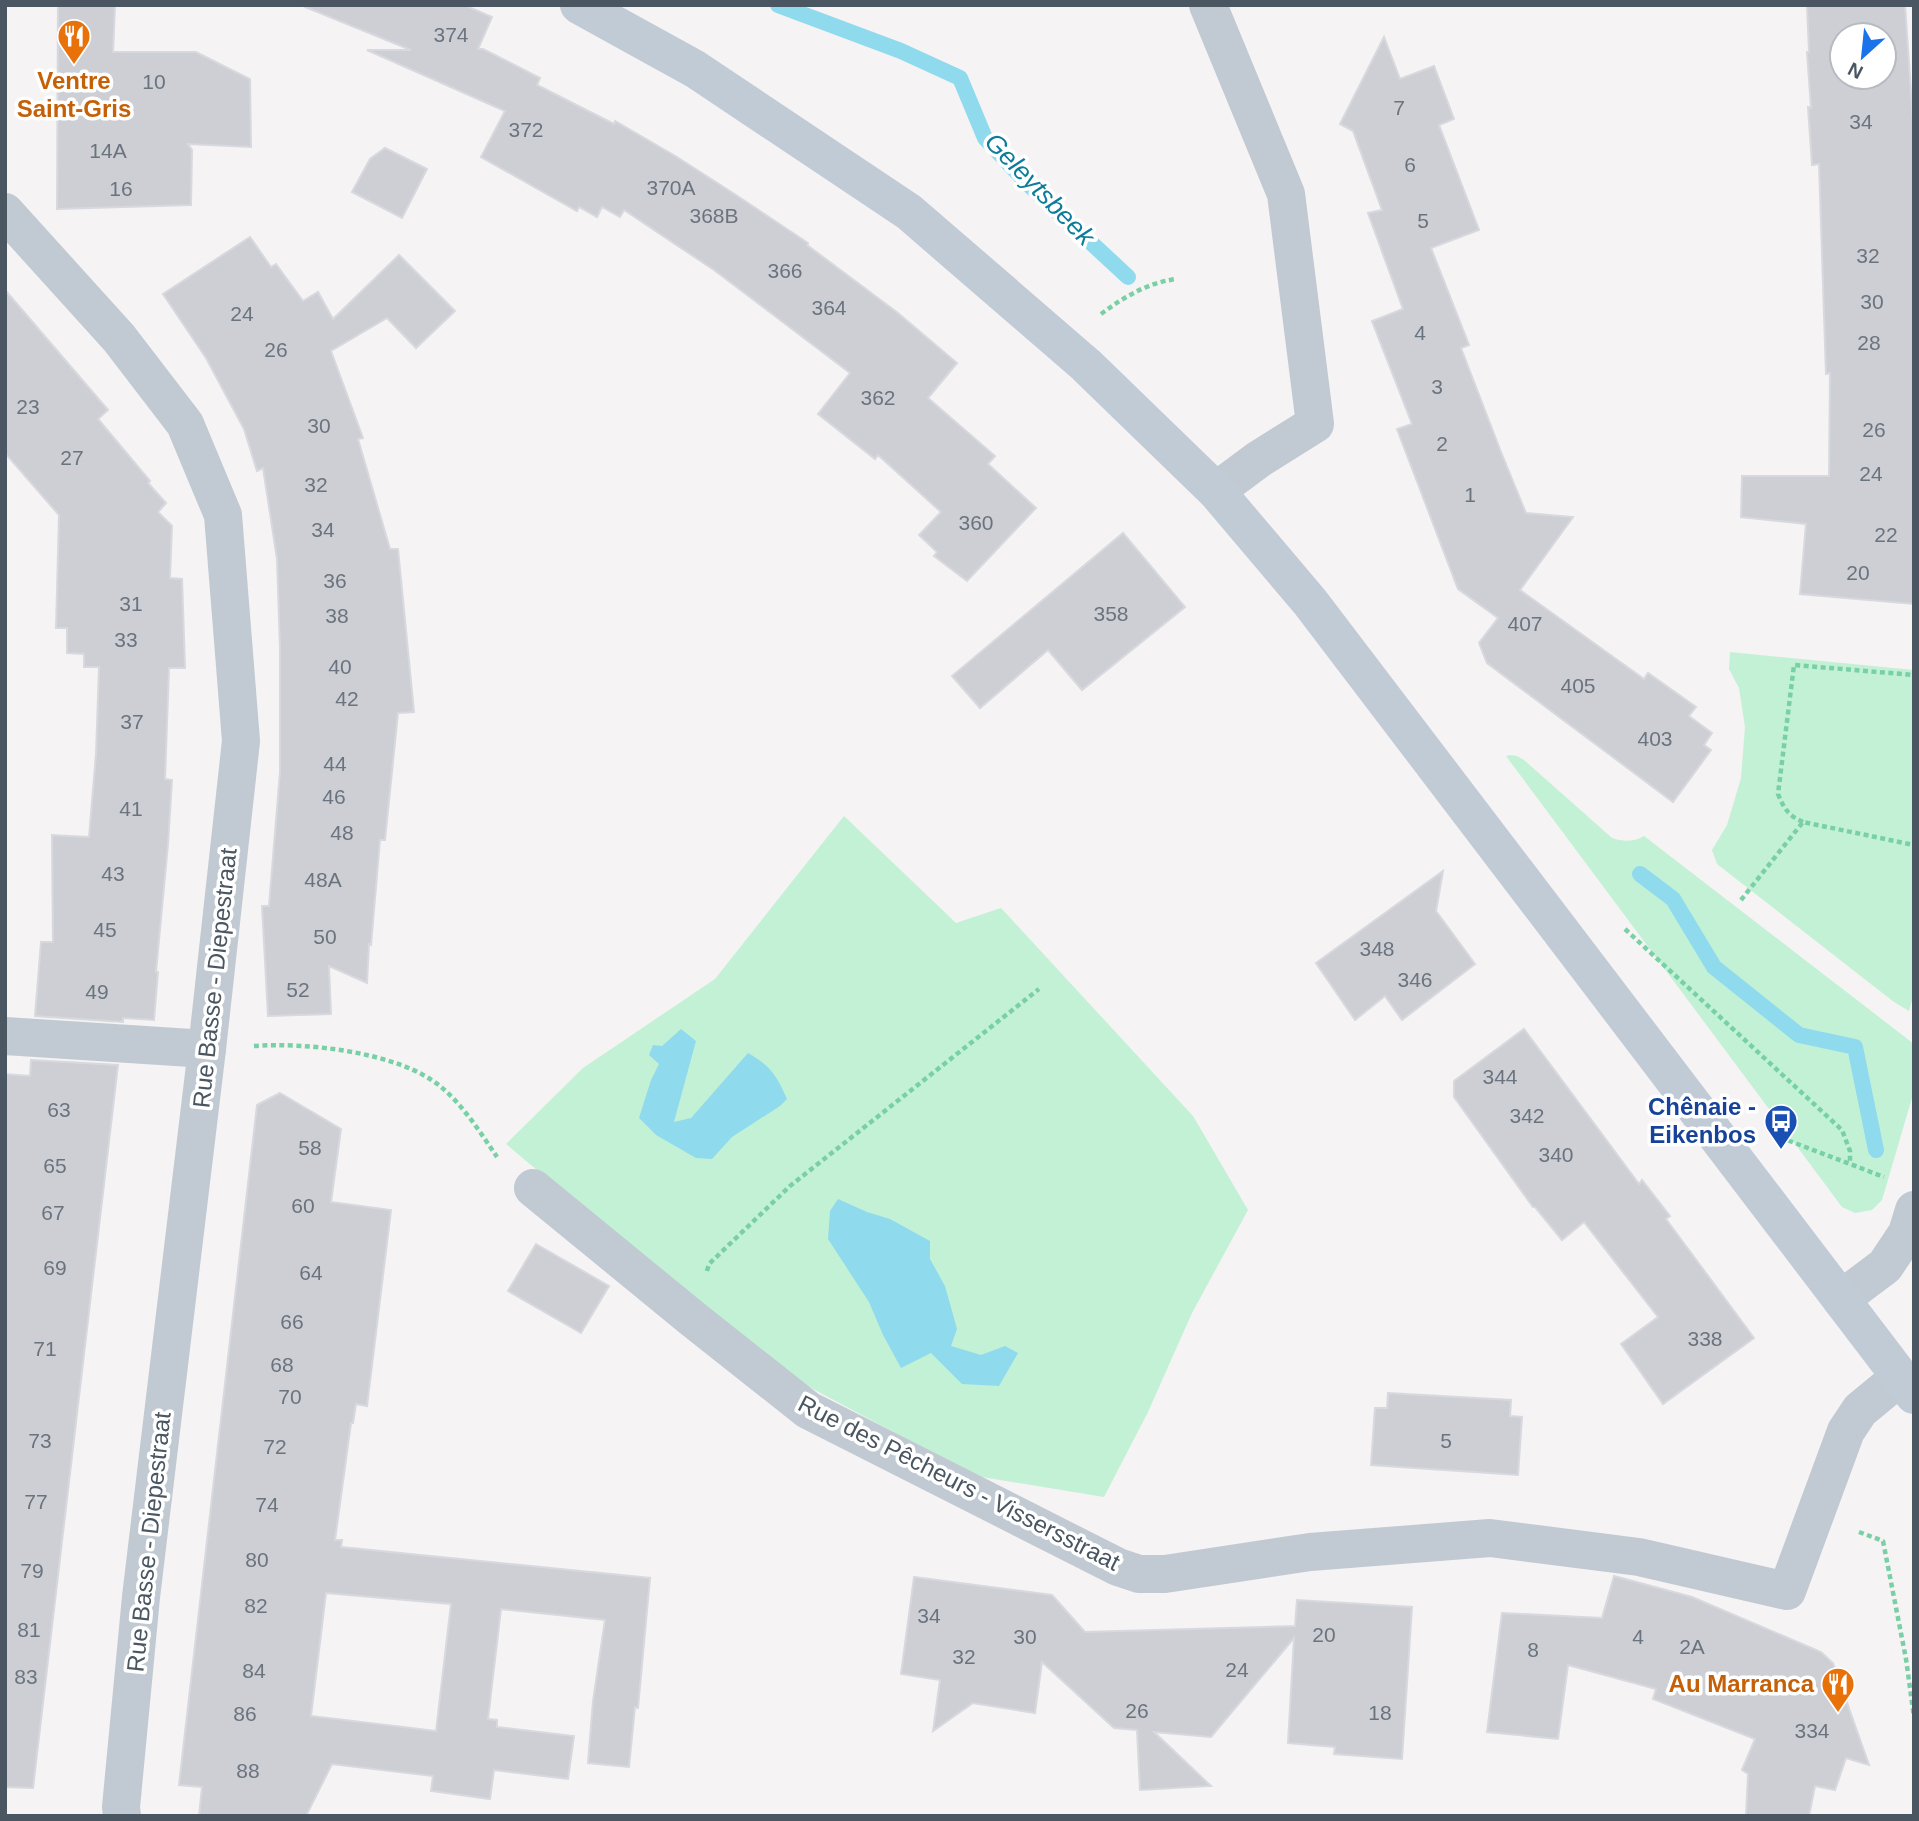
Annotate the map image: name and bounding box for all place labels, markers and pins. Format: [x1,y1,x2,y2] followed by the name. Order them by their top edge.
[55,17,93,66] restaurant icon: Ventre Saint-Gris
[17,67,131,122] place label: Ventre Saint-Gris
[1648,1093,1756,1148] place label: Chênaie - Eikenbos
[1762,1102,1800,1151] bus stop icon: Chênaie - Eikenbos
[1819,1665,1857,1714] restaurant icon: Au Marranca
[1669,1670,1815,1697] place label: Au Marranca

